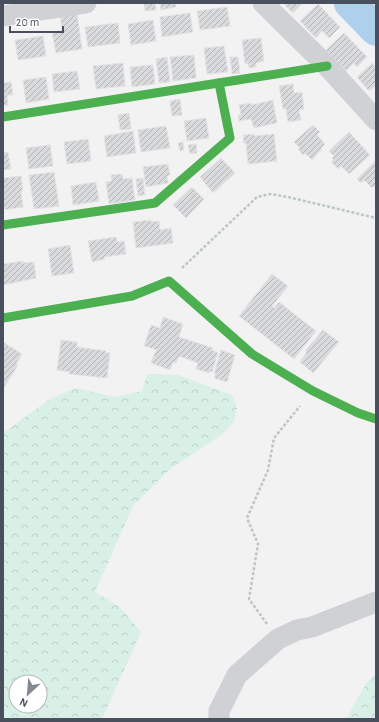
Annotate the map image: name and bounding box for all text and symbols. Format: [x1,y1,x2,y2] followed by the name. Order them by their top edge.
[10,8,63,34] scale bar
[16,16,39,28] text: 20 m
[8,674,48,714] north arrow
[18,696,30,709] text: N

